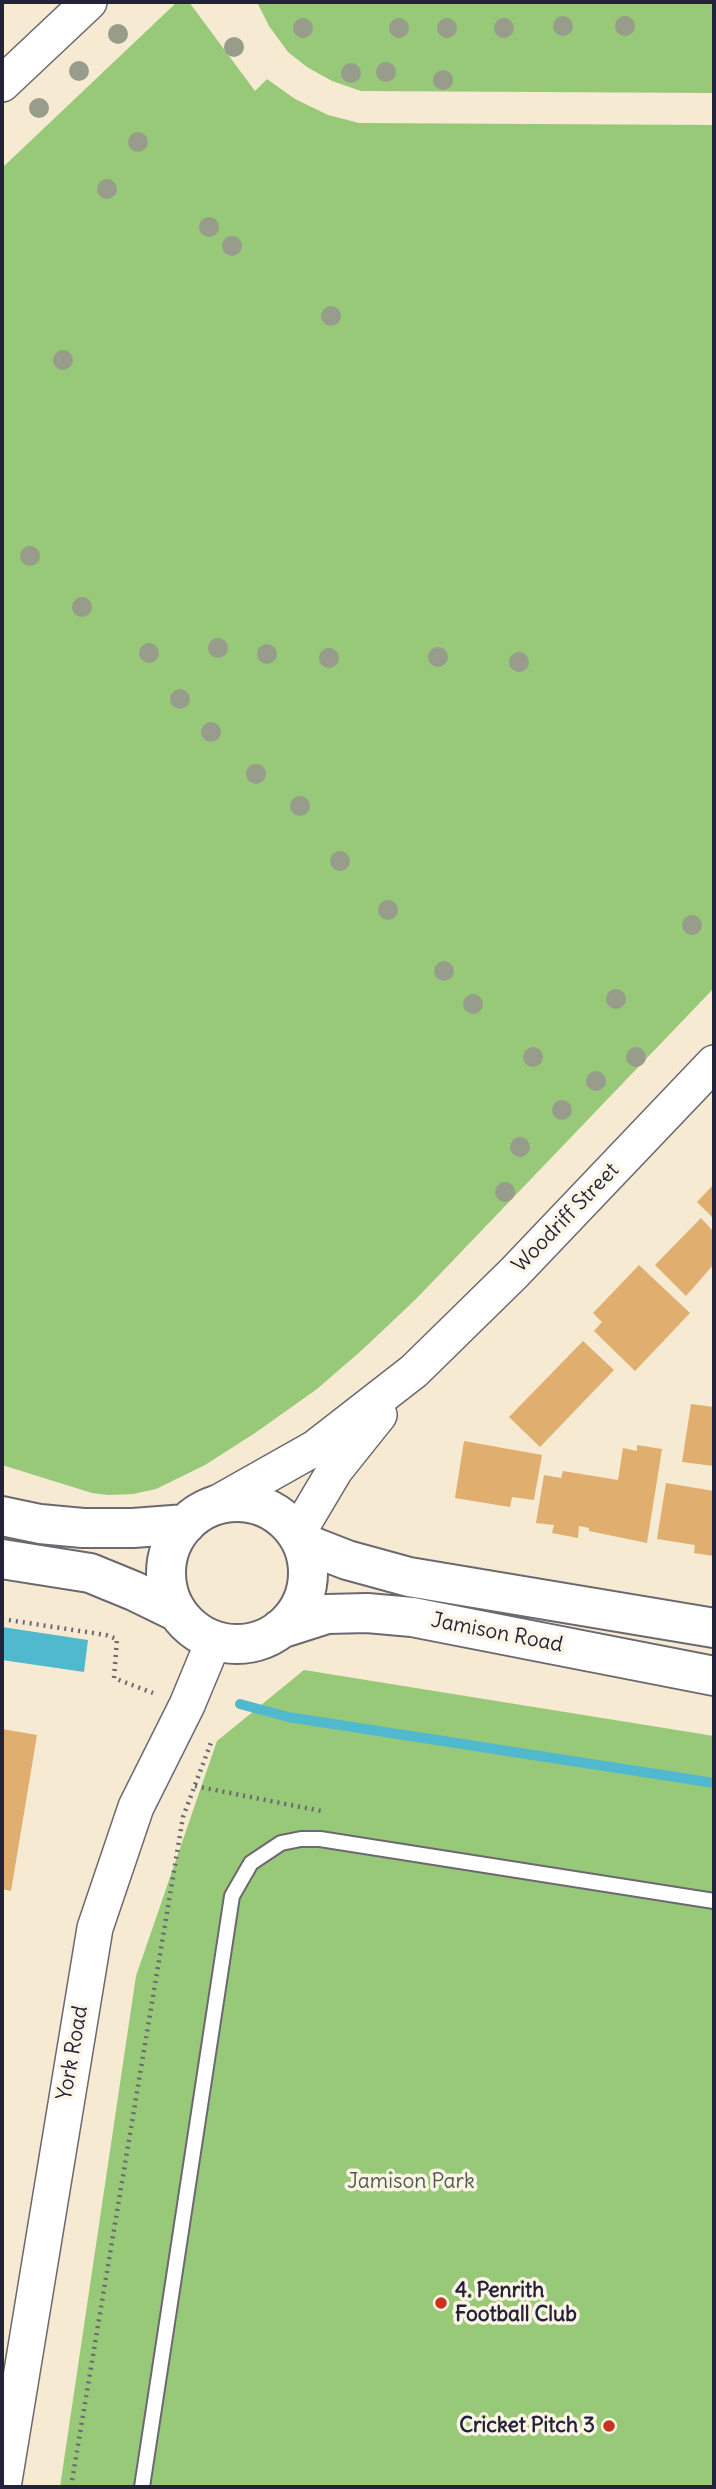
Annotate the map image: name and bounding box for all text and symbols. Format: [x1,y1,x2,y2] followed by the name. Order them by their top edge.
[507,1158,625,1278] street label: Woodriff Street
[429,1608,565,1658] street label: Jamison Road
[52,2004,94,2102] street label: York Road
[347,2169,475,2195] park label: Jamison Park
[455,2278,577,2328] place label: 4. Penrith Football Club
[433,2295,449,2311] marker: 4. Penrith Football Club
[459,2413,595,2439] place label: Cricket Pitch 3
[601,2418,617,2434] marker: Cricket Pitch 3

